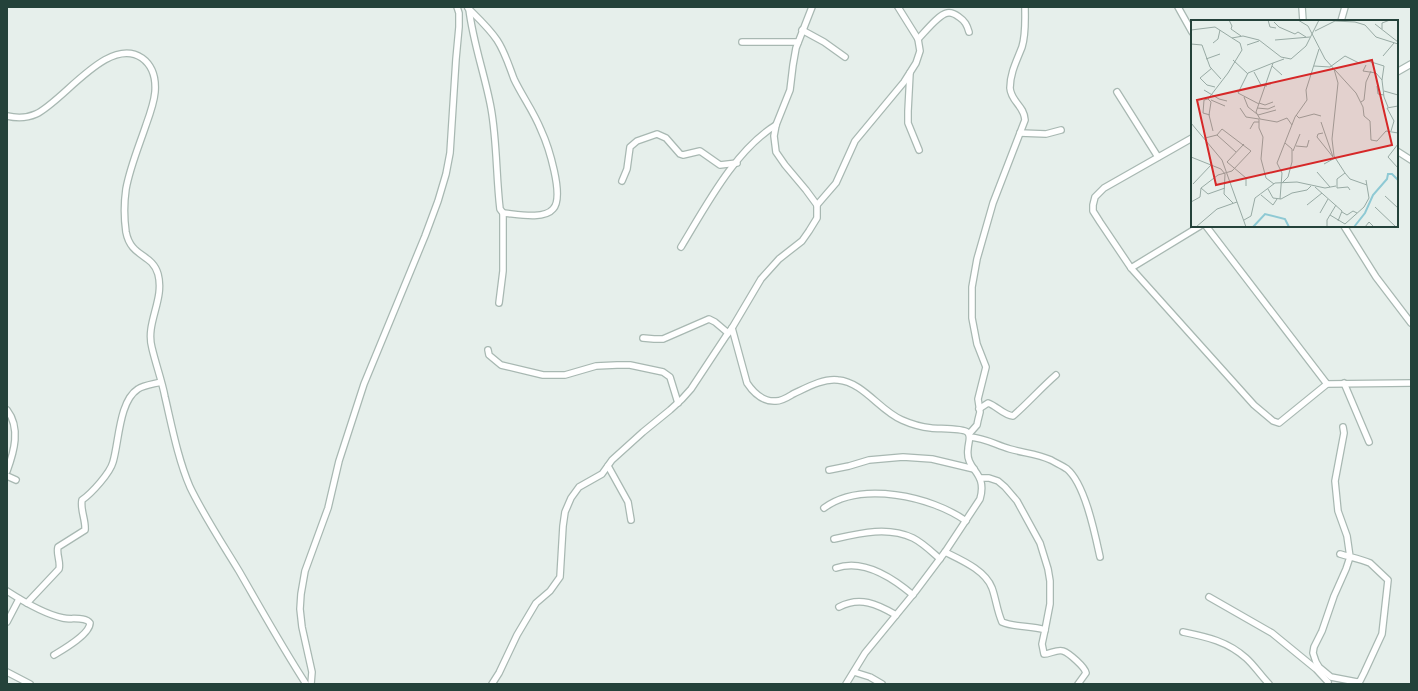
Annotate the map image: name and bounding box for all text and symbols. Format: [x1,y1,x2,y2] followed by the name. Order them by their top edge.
[1191,20,1398,227] inset map

